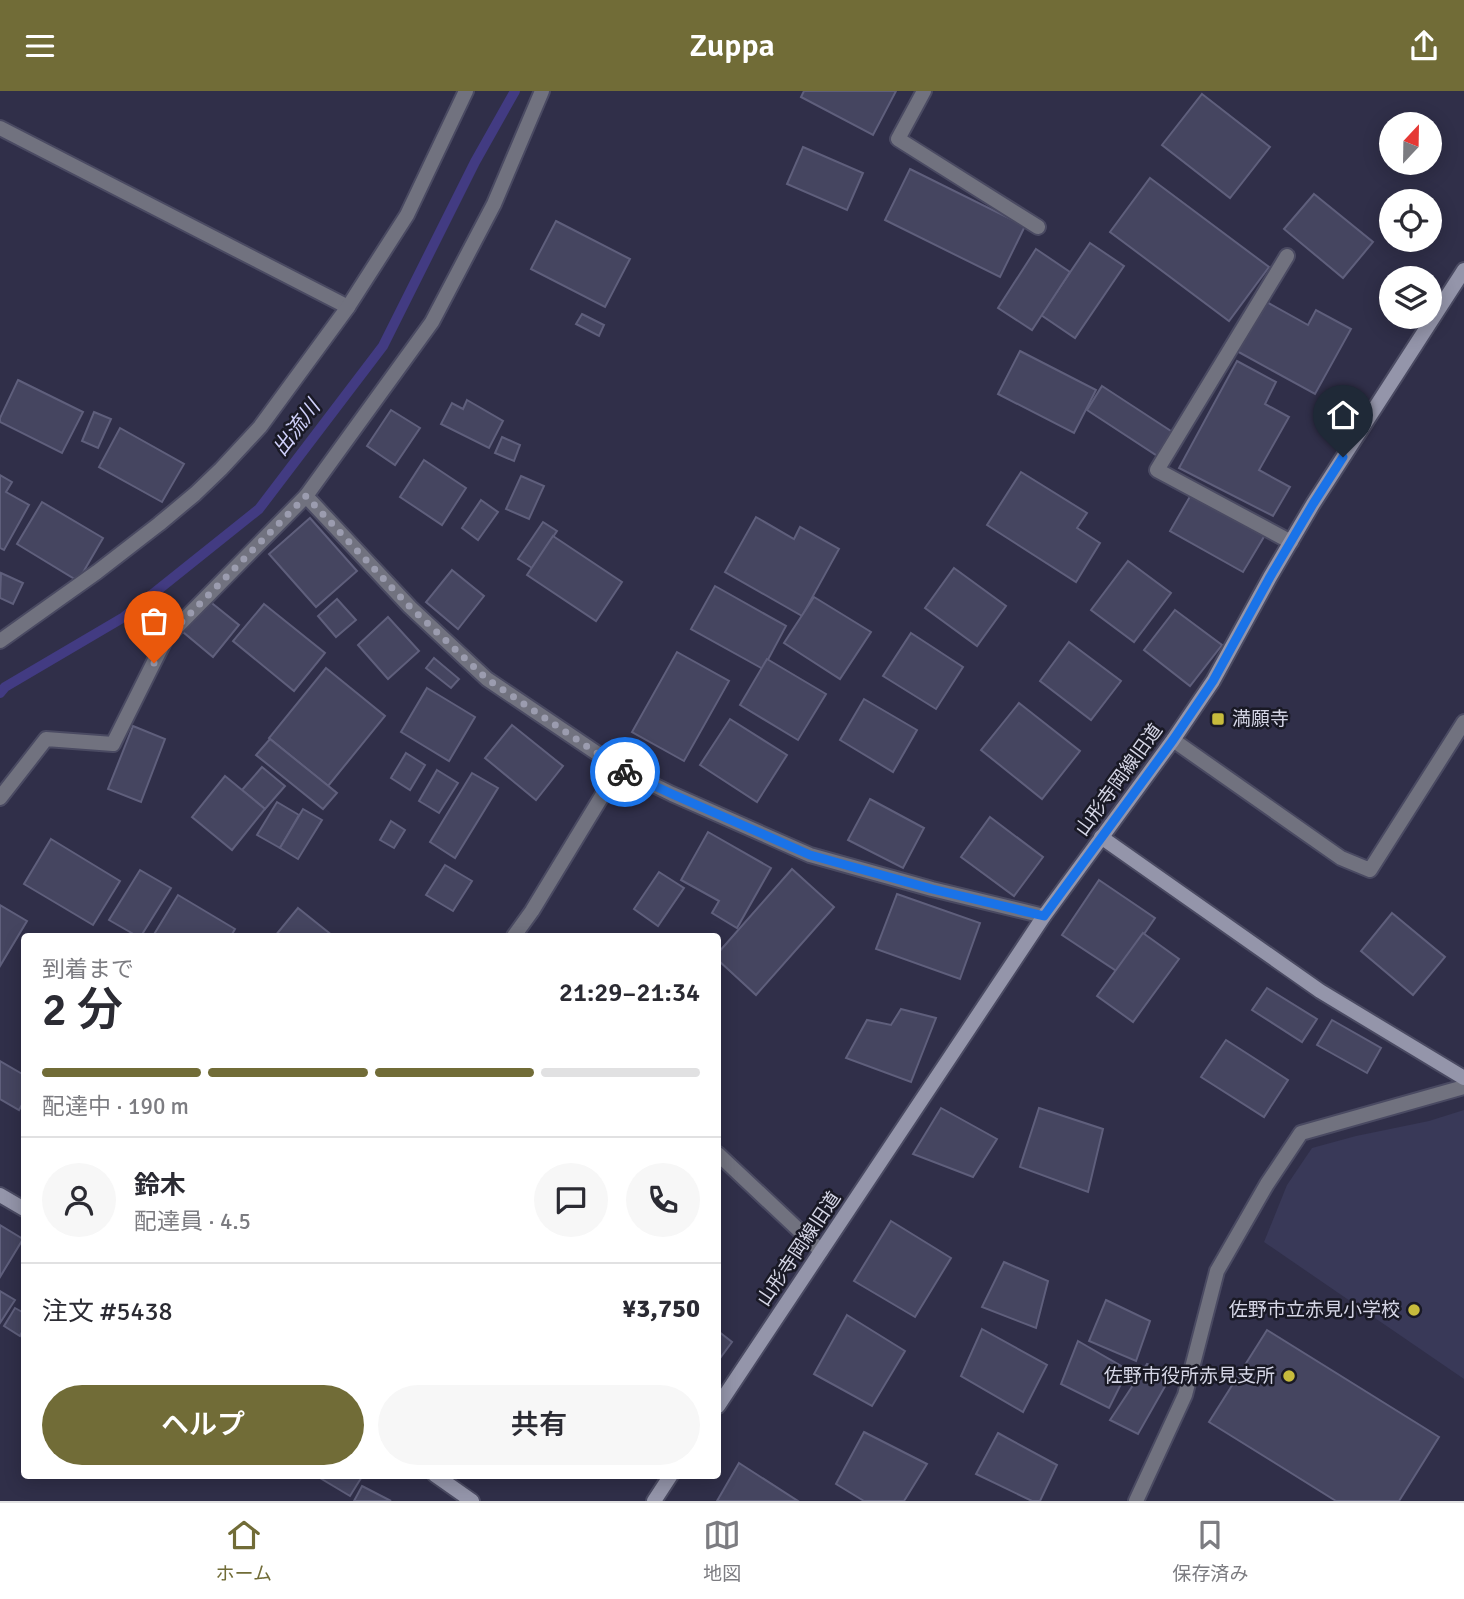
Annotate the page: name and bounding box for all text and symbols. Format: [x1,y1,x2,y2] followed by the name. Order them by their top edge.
[689,26,775,65] text: Zuppa
[21,27,59,65] icon: menu
[1405,27,1443,65] icon: share
[1379,112,1442,175] north arrow
[1379,112,1442,329] map controls
[1379,189,1442,252] button: locate
[1379,266,1442,329] button: layers
[1313,385,1373,457] pin
[267,393,327,461] water label: 出流川
[1324,396,1362,434] icon: home
[124,591,184,663] pin
[135,602,173,640] icon: bag
[1232,707,1289,731] place label: 満願寺
[1210,711,1226,727] marker: 満願寺
[1070,719,1168,841] street label: 山形寺岡線旧道
[590,737,660,807] courier
[606,753,644,791] icon: bike
[42,955,134,984] text: 到着まで
[559,977,700,1009] text: 21:29–21:34
[42,982,123,1038] text: 2 分
[42,1092,189,1121] text: 配達中 · 190 m
[42,1163,116,1237] button: person
[534,1163,608,1237] button: chat
[626,1163,700,1237] button: phone
[134,1170,186,1202] text: 鈴木
[752,1187,846,1311] street label: 山形寺岡線旧道
[134,1207,251,1236] text: 配達員 · 4.5
[622,1293,700,1325] text: ¥3,750
[42,1296,173,1328] text: 注文 #5438
[1229,1298,1400,1322] place label: 佐野市立赤見小学校
[1406,1302,1422,1318] marker: 佐野市立赤見小学校
[1104,1364,1275,1388] place label: 佐野市役所赤見支所
[1281,1368,1297,1384] marker: 佐野市役所赤見支所
[42,1385,364,1465] button: ヘルプ
[378,1385,700,1465] button: 共有
[216,1516,272,1586] tab: ホーム
[703,1516,741,1586] tab: 地図
[1172,1516,1248,1586] tab: 保存済み

